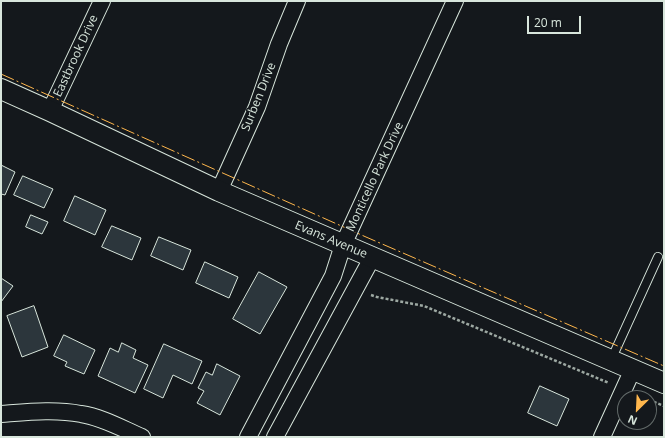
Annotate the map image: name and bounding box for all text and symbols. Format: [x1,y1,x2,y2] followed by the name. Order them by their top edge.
[529,8,583,34] scale bar
[51,13,101,99] street label: Eastbrook Drive
[534,14,562,31] text: 20 m
[239,61,279,133] street label: Surben Drive
[343,120,407,234] street label: Monticello Park Drive
[293,218,369,262] street label: Evans Avenue
[617,390,657,430] north arrow
[625,412,639,429] text: N

